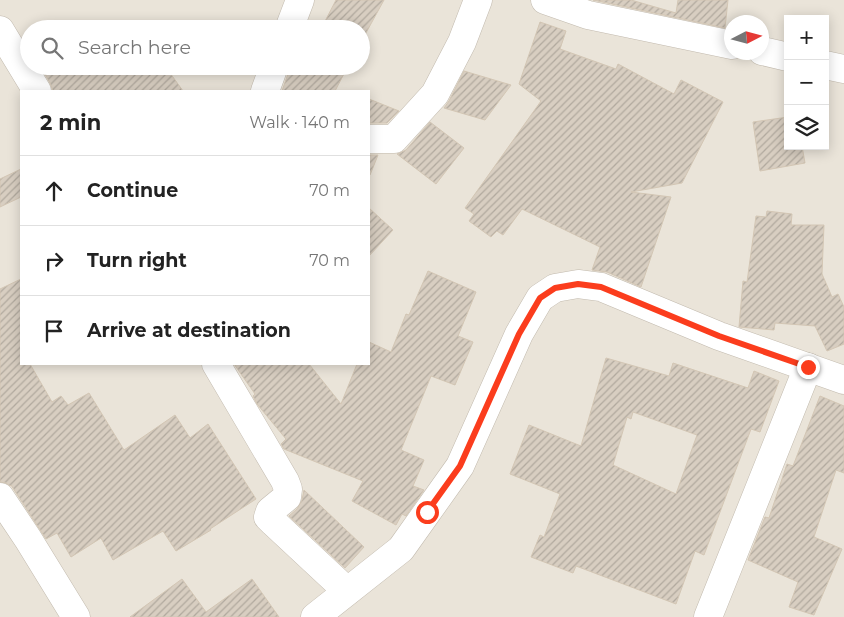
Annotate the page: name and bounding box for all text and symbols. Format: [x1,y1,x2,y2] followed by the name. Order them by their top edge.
[724,15,769,60] north arrow
[784,15,829,150] map controls
[784,15,829,60] button: +
[20,20,370,75] search box
[38,34,66,62] icon: search
[78,36,191,59] text: Search here
[784,60,829,105] button: −
[784,105,829,150] button: layers
[40,110,101,135] text: 2 min
[249,113,350,132] text: Walk · 140 m
[40,177,68,205] icon: ahead
[87,179,178,202] text: Continue
[309,181,350,200] text: 70 m
[40,247,68,275] icon: right
[87,249,187,272] text: Turn right
[309,251,350,270] text: 70 m
[40,317,68,345] icon: arrive
[87,319,291,342] text: Arrive at destination
[797,356,820,379] route end
[416,501,439,524] route start

